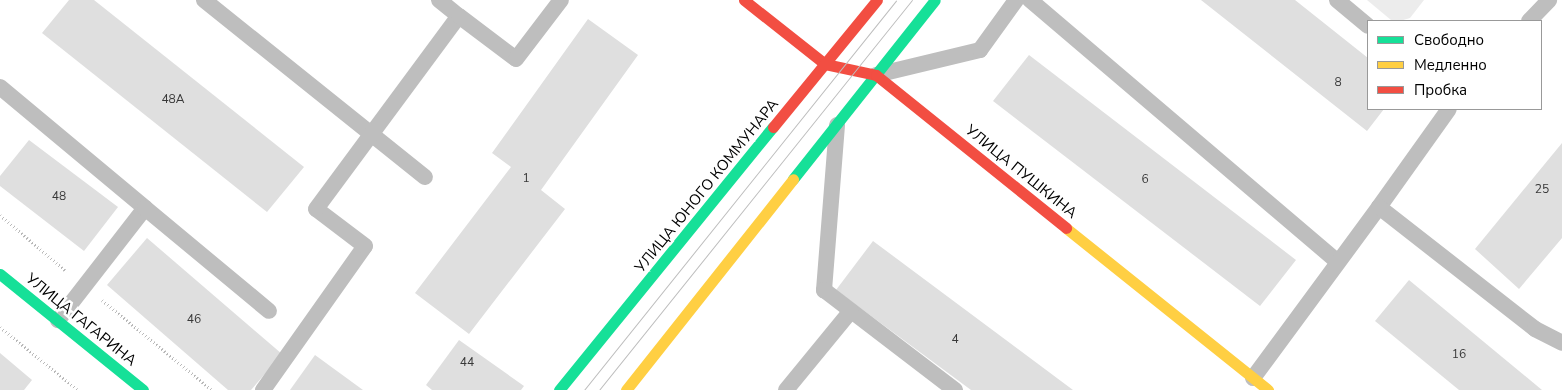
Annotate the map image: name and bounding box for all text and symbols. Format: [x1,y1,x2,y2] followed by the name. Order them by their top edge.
[1367,20,1542,110] legend
[1414,30,1484,50] text: Свободно
[1414,55,1487,75] text: Медленно
[1334,76,1342,90] house number: 8
[1414,80,1467,100] text: Пробка
[161,93,185,107] house number: 48А
[631,96,783,276] street label: УЛИЦА ЮНОГО КОММУНАРА
[962,121,1080,223] street label: УЛИЦА ПУШКИНА
[522,172,530,186] house number: 1
[1141,173,1149,187] house number: 6
[1535,183,1549,197] house number: 25
[52,190,66,204] house number: 48
[22,270,140,370] street label: УЛИЦА ГАГАРИНА
[187,313,201,327] house number: 46
[951,333,959,347] house number: 4
[1452,348,1466,362] house number: 16
[460,356,474,370] house number: 44

